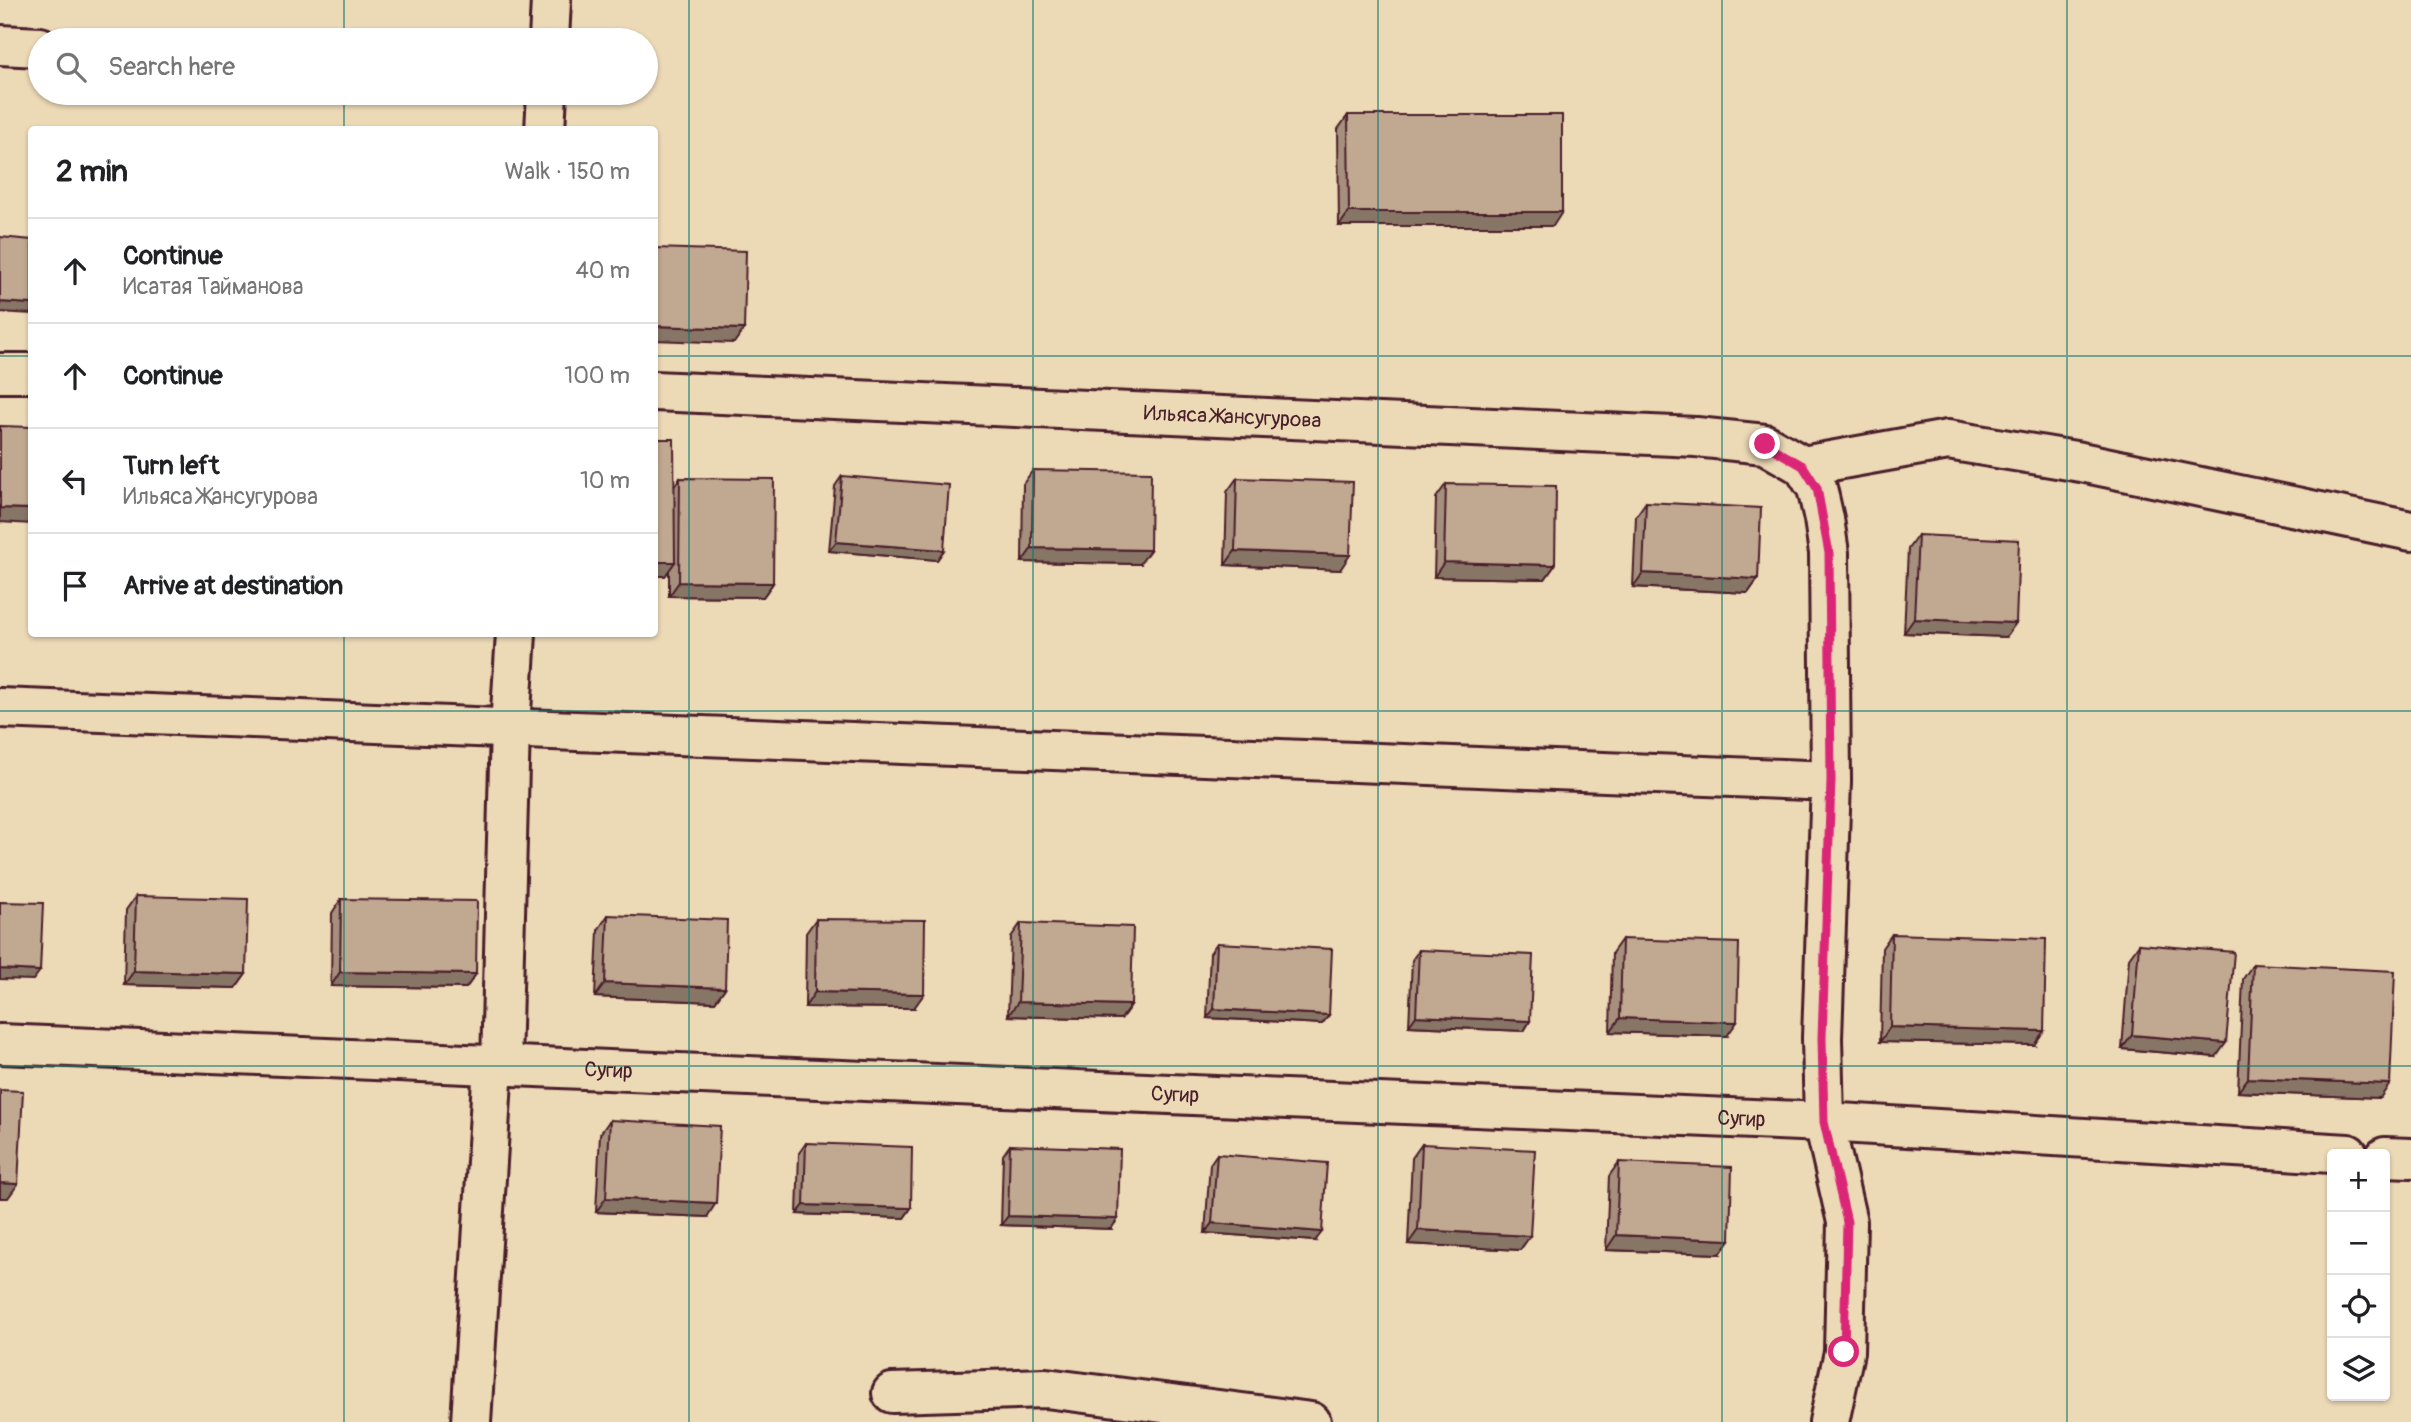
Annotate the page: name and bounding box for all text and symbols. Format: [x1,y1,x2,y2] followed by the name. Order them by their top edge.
[28,28,658,105] search box
[52,48,90,86] icon: search
[108,51,235,83] text: Search here
[56,153,128,190] text: 2 min
[505,157,630,186] text: Walk · 150 m
[123,240,223,272] text: Continue
[56,252,94,290] icon: ahead
[576,256,630,285] text: 40 m
[123,272,303,301] text: Исатая Тайманова
[56,357,94,395] icon: ahead
[123,360,223,392] text: Continue
[564,361,630,390] text: 100 m
[1143,399,1322,434] street label: Ильяса Жансугурова
[1749,428,1780,459] route end
[123,450,219,482] text: Turn left
[56,462,94,500] icon: left
[580,466,630,495] text: 10 m
[123,482,318,511] text: Ильяса Жансугурова
[56,567,94,605] icon: arrive
[123,570,343,602] text: Arrive at destination
[584,1055,633,1085] street label: Сугир
[1150,1080,1200,1109] street label: Сугир
[1717,1104,1766,1133] street label: Сугир
[2327,1149,2390,1401] map controls
[2327,1149,2390,1212] button: +
[2327,1212,2390,1275] button: −
[2327,1275,2390,1338] button: locate
[1828,1336,1859,1367] route start
[2327,1338,2390,1401] button: layers

